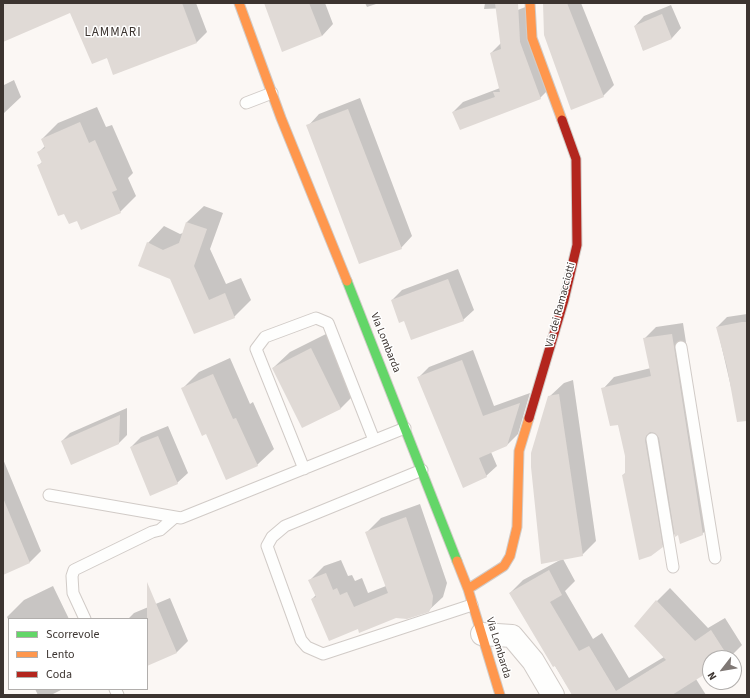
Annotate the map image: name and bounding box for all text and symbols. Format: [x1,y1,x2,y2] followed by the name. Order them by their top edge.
[84,25,142,41] district label: LAMMARI
[543,261,579,349] street label: Via dei Ramacciotti
[367,311,403,375] street label: Via Lombarda
[482,616,514,680] street label: Via Lombarda
[8,618,148,690] legend
[46,626,99,643] text: Scorrevole
[46,646,75,663] text: Lento
[702,650,742,690] north arrow
[46,666,72,683] text: Coda
[704,669,720,683] text: N

